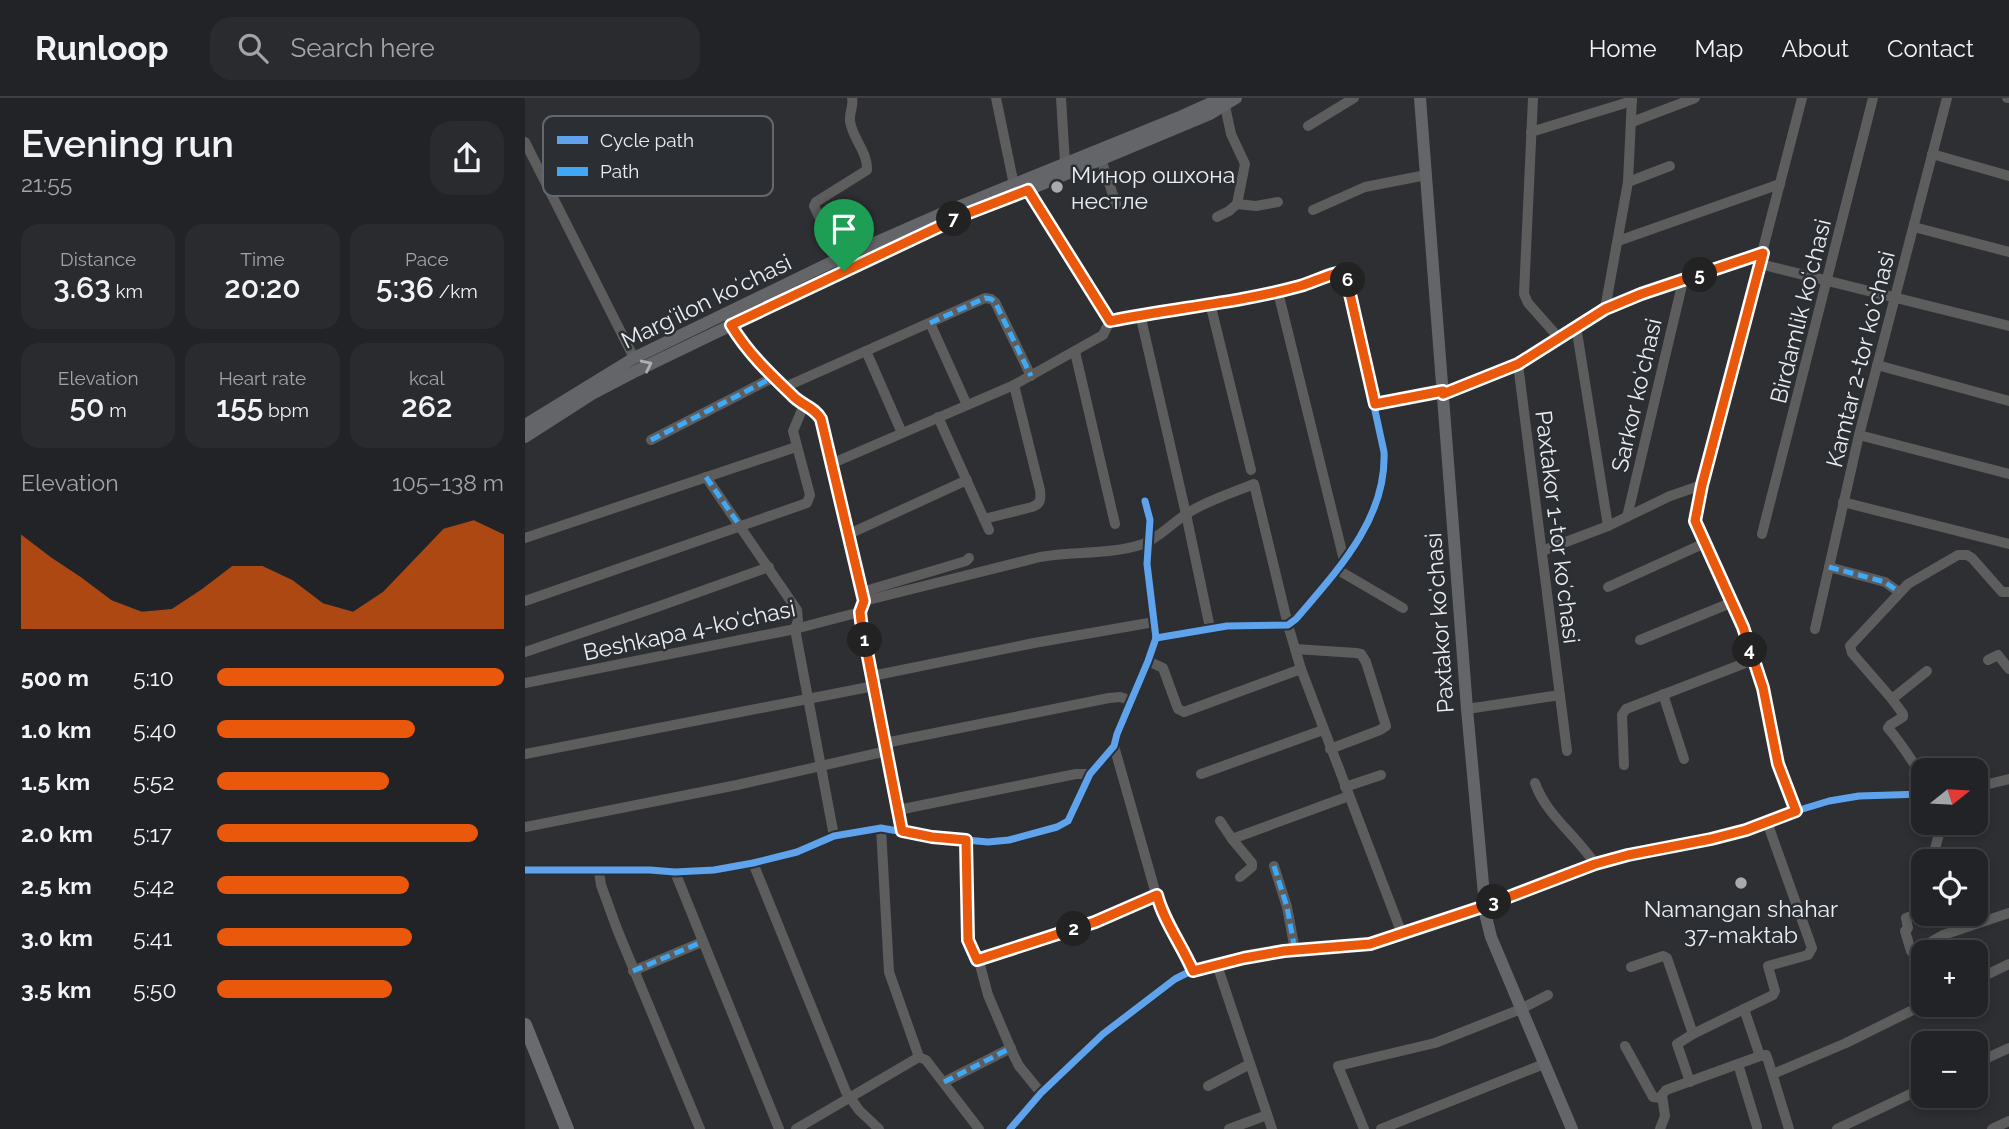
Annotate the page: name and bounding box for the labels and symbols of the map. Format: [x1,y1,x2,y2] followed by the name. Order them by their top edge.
[543,116,773,196] legend
[600,129,694,151] text: Cycle path
[600,160,639,182] text: Path
[1071,161,1235,214] place label: Минор ошхона нестле
[1049,179,1065,195] marker: Минор ошхона нестле
[814,199,874,271] pin
[937,202,971,236] pin: 7
[1764,216,1836,406] street label: Birdamlik koʻchasi
[617,248,795,354] street label: Margʻilon koʻchasi
[1820,248,1900,470] street label: Kamtar 2-tor koʻchasi
[1683,258,1717,292] pin: 5
[1331,262,1365,298] pin: 6
[1605,316,1667,474] street label: Sarkor koʻchasi
[640,360,652,374] one-way arrow
[1530,409,1586,645] street label: Paxtakor 1-tor koʻchasi
[1419,532,1459,714] street label: Paxtakor koʻchasi
[580,594,798,666] street label: Beshkapa 4-koʻchasi
[847,622,883,658] pin: 1
[1733,632,1767,668] pin: 4
[1911,758,1988,835] north arrow
[1733,875,1749,891] marker: Namangan shahar 37-maktab
[1476,884,1511,920] pin: 3
[1644,895,1838,948] place label: Namangan shahar 37-maktab
[1057,912,1091,946] pin: 2

